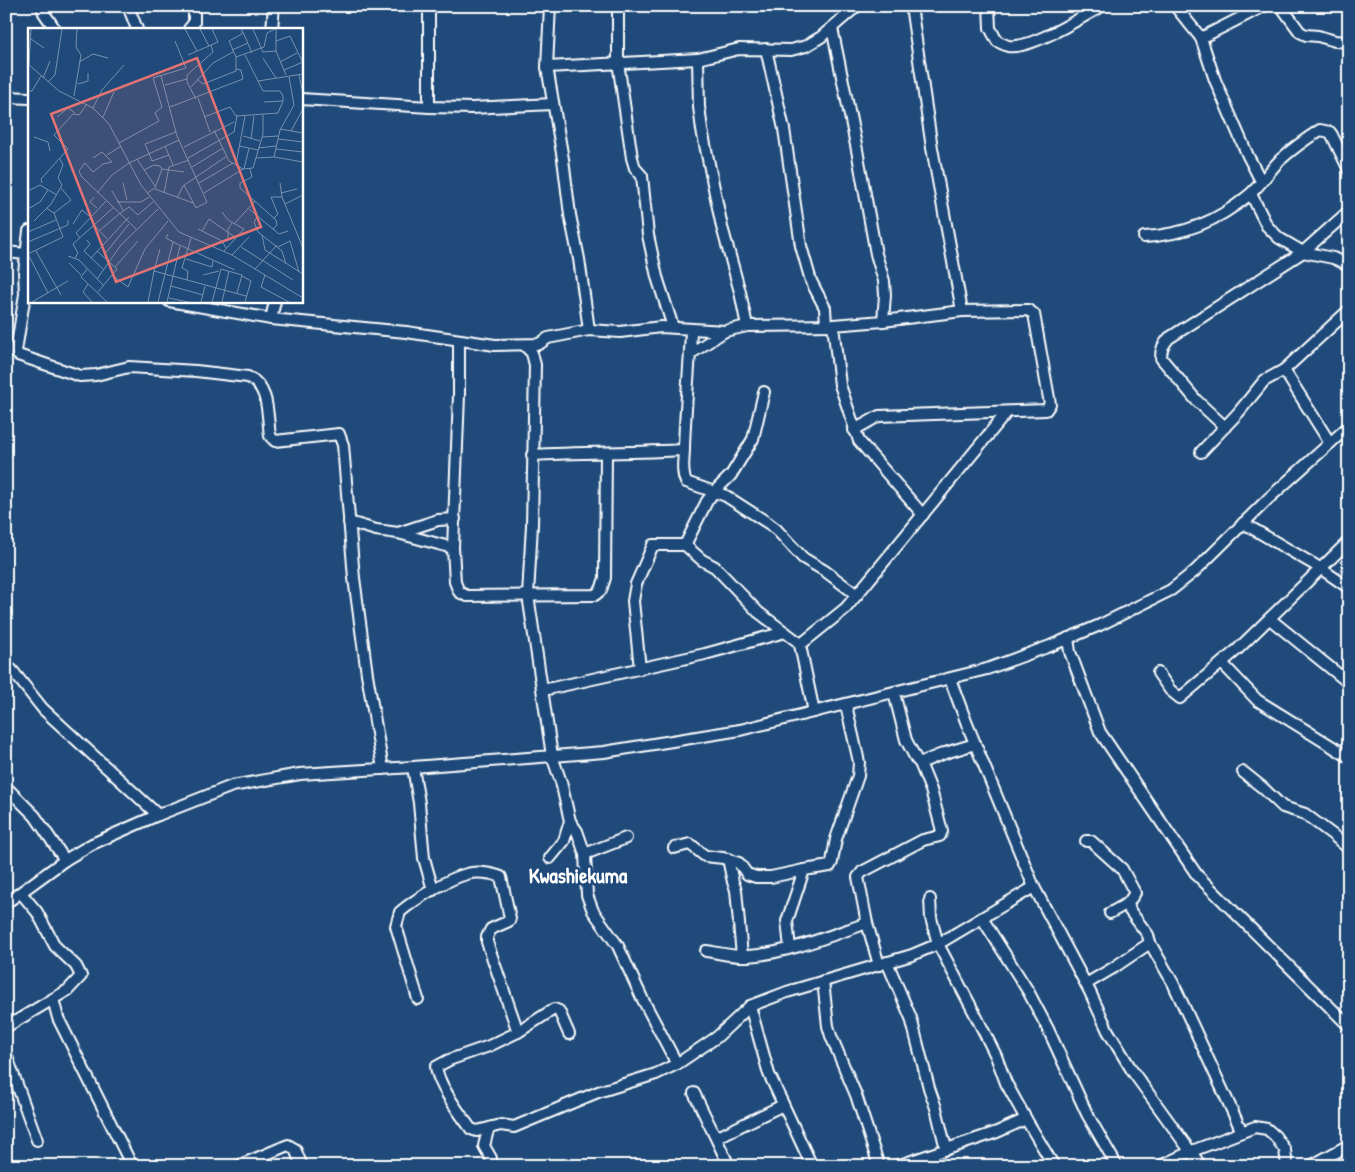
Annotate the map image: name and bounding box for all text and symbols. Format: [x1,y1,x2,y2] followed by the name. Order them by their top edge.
[28,28,302,302] inset map
[529,861,628,890] district label: Kwashiekuma

